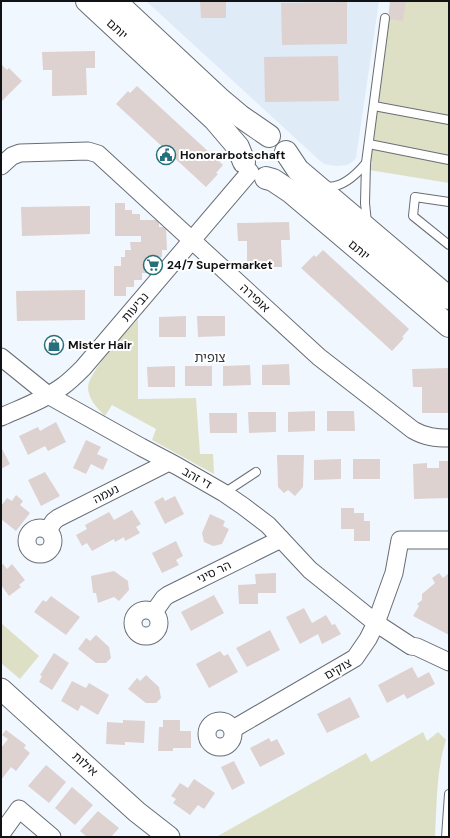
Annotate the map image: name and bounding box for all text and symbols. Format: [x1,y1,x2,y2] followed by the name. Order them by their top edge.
[103,15,131,43] street label: יותם
[155,144,177,166] public building icon: Honorarbotschaft
[180,147,285,163] place label: Honorarbotschaft
[345,236,373,264] street label: יותם
[142,254,164,276] supermarket icon: 24/7 Supermarket
[167,257,273,273] place label: 24/7 Supermarket
[237,280,274,316] street label: אופירה
[118,289,152,325] street label: נביעות
[43,334,65,356] shop icon: Mister Hair
[68,337,132,353] place label: Mister Hair
[194,349,226,366] district label: צופית
[179,463,215,493] street label: די זהב
[90,481,122,507] street label: נעמה
[194,557,234,587] street label: הר סיני
[321,655,355,683] street label: צוקים
[69,748,101,780] street label: אילות

